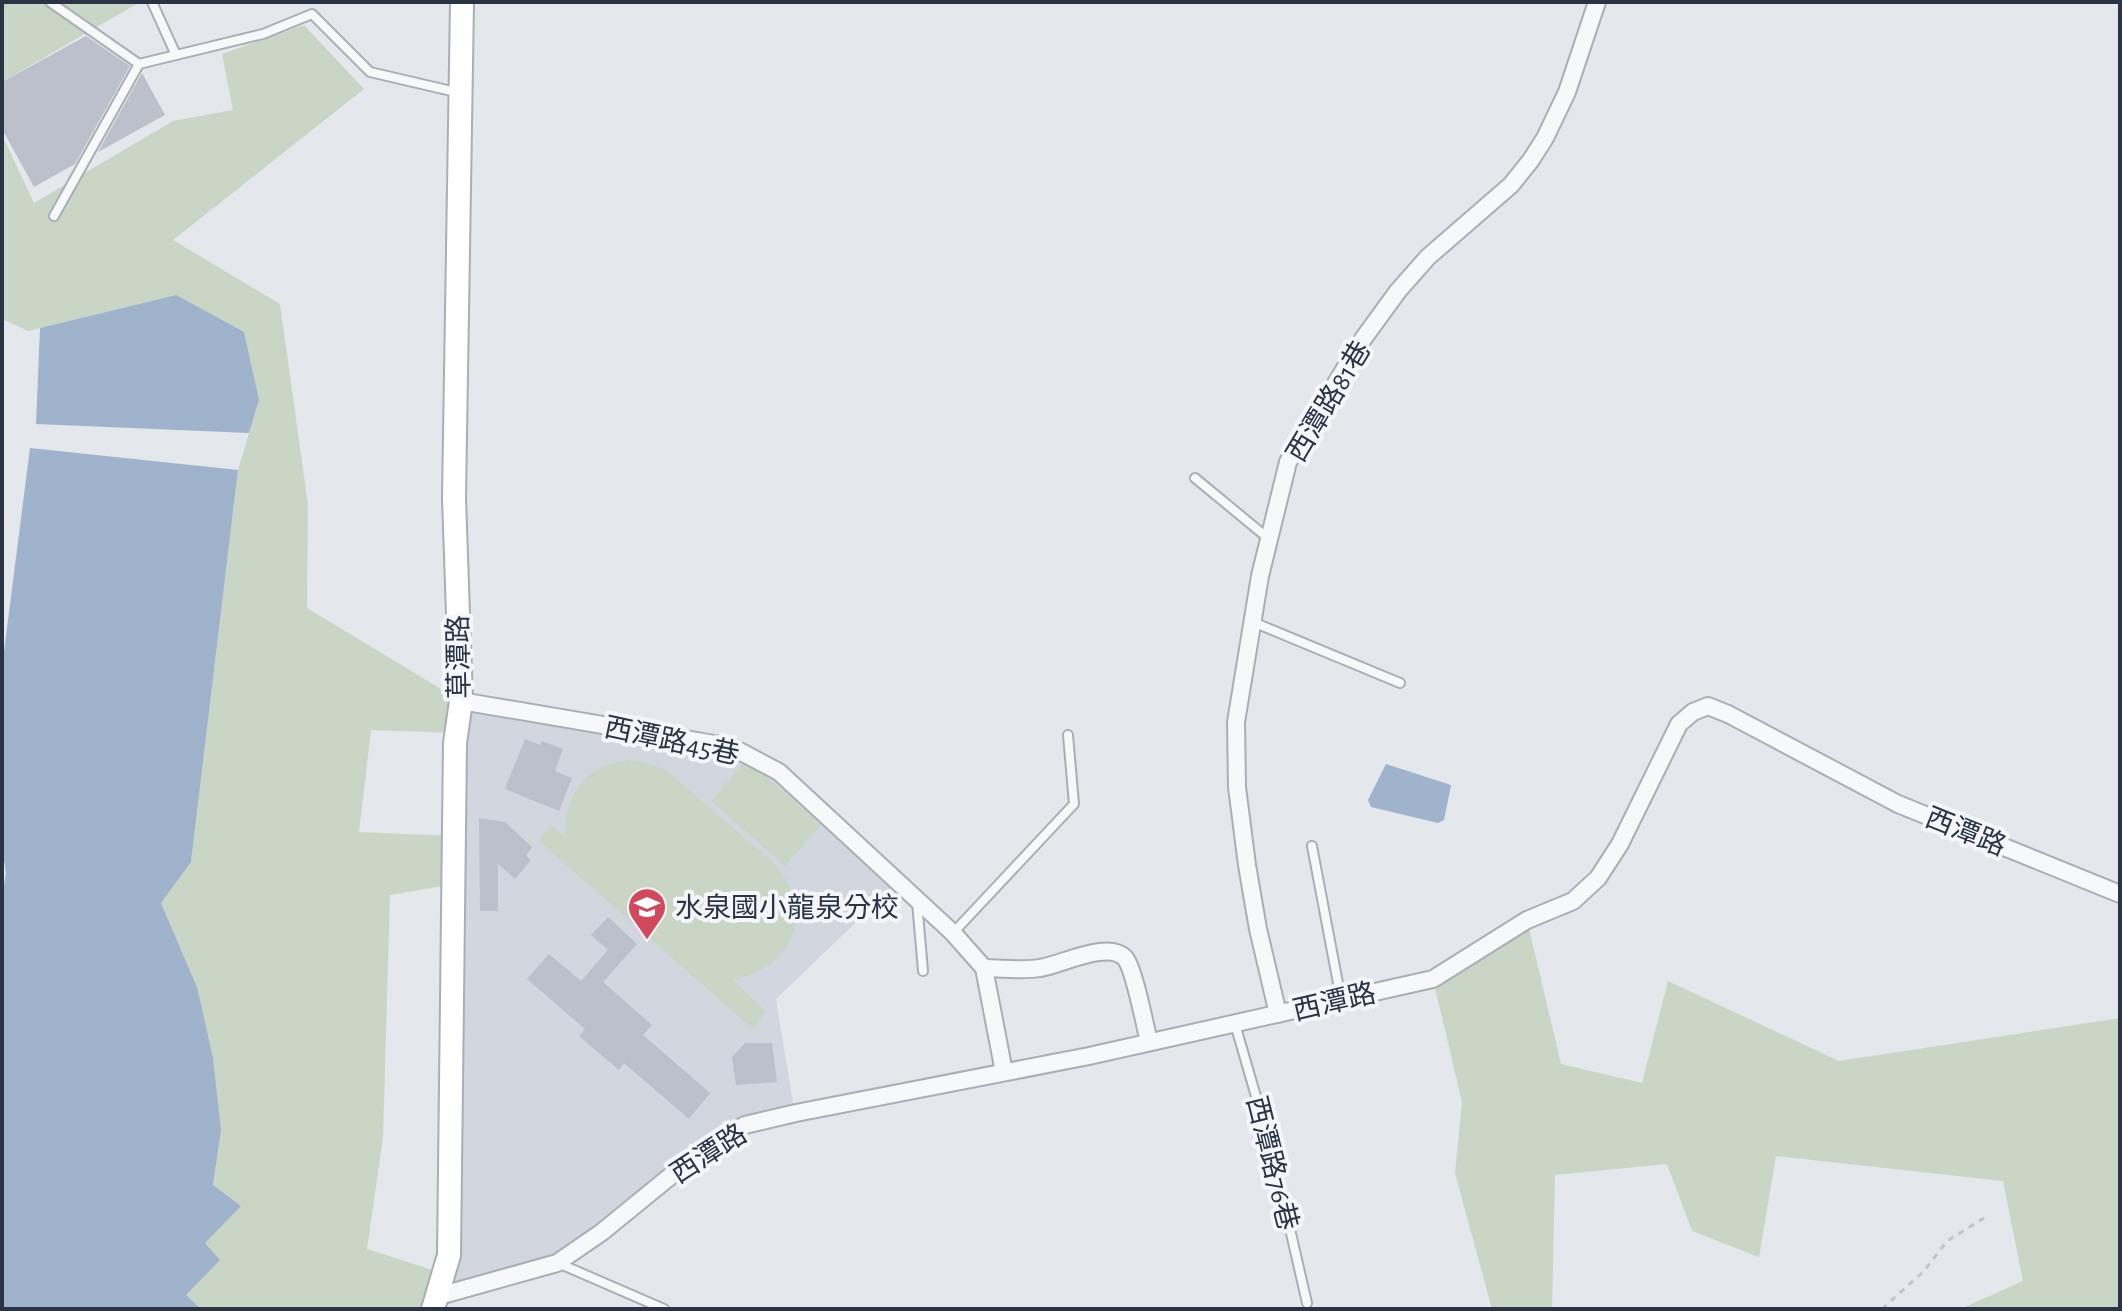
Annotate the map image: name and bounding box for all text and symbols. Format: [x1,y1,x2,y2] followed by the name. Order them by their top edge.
[1281,336,1376,467] street label: 西潭路81巷
[443,615,475,699] street label: 草潭路
[602,712,742,770] street label: 西潭路45巷
[1921,802,2010,862] street label: 西潭路
[626,886,668,941] school or university icon: 水泉國小龍泉分校
[675,893,899,923] place label: 水泉國小龍泉分校
[1290,978,1379,1026] street label: 西潭路
[1241,1093,1303,1233] street label: 西潭路76巷
[665,1118,752,1189] street label: 西潭路

